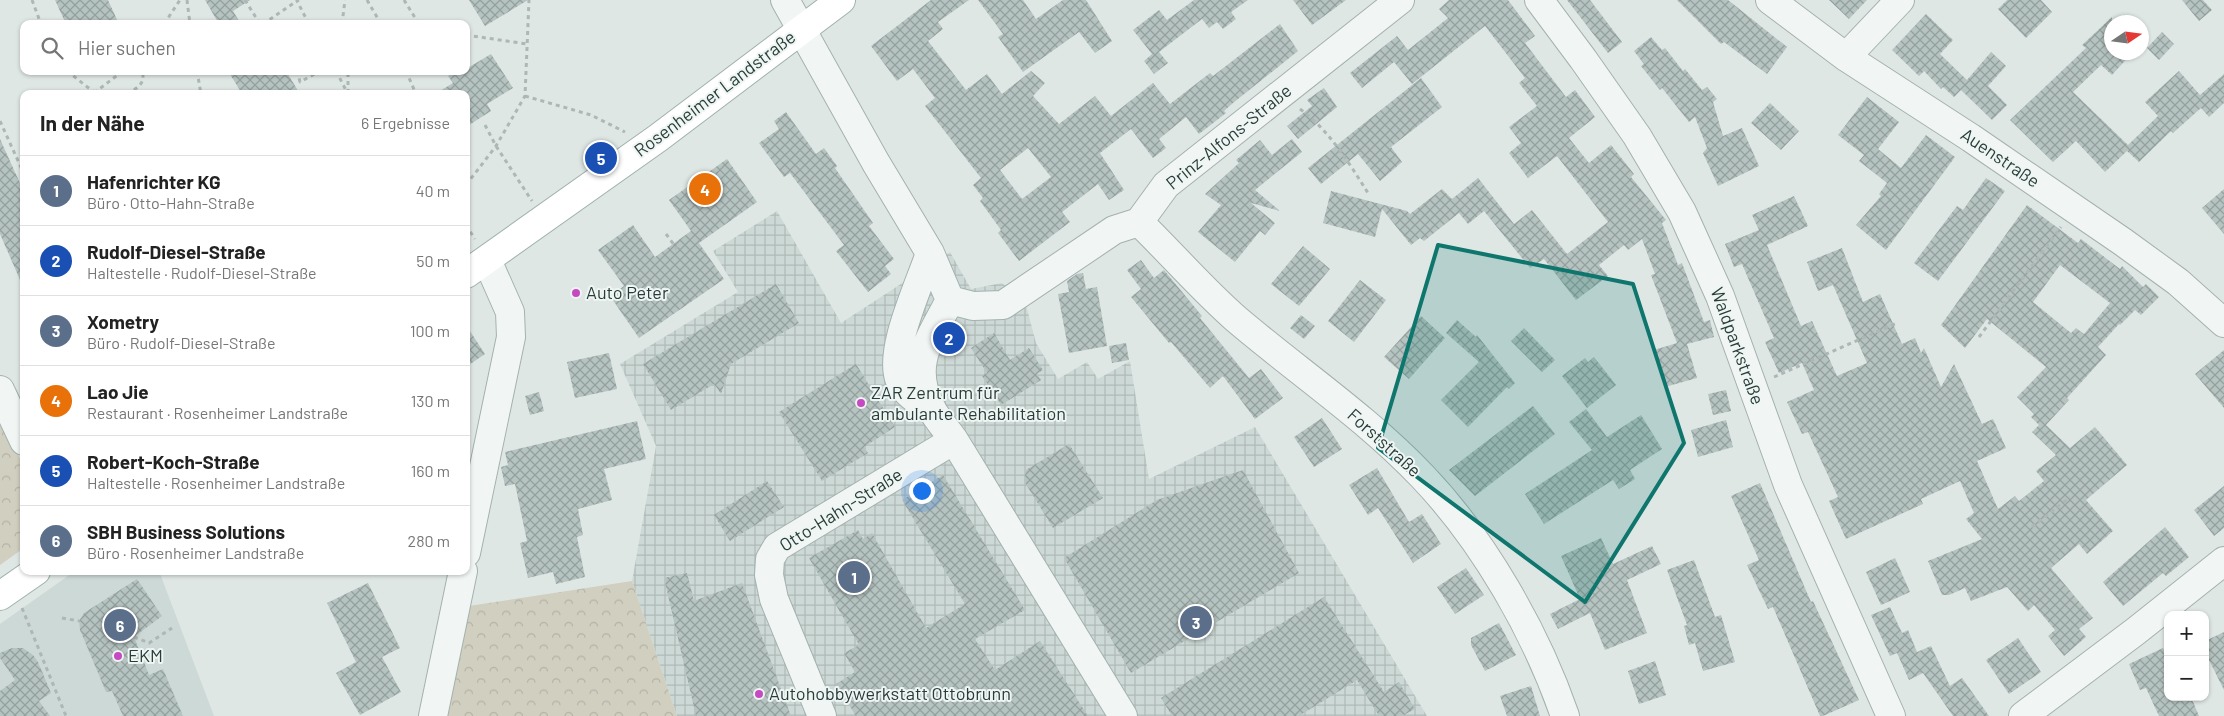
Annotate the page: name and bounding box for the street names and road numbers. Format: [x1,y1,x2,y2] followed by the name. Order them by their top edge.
[629,25,799,161] street label: Rosenheimer Landstraße
[1161,79,1295,194] street label: Prinz-Alfons-Straße
[1957,123,2044,192] street label: Auenstraße
[1707,284,1769,407] street label: Waldparkstraße
[1343,403,1426,481] street label: Forststraße
[775,463,906,556] street label: Otto-Hahn-Straße

